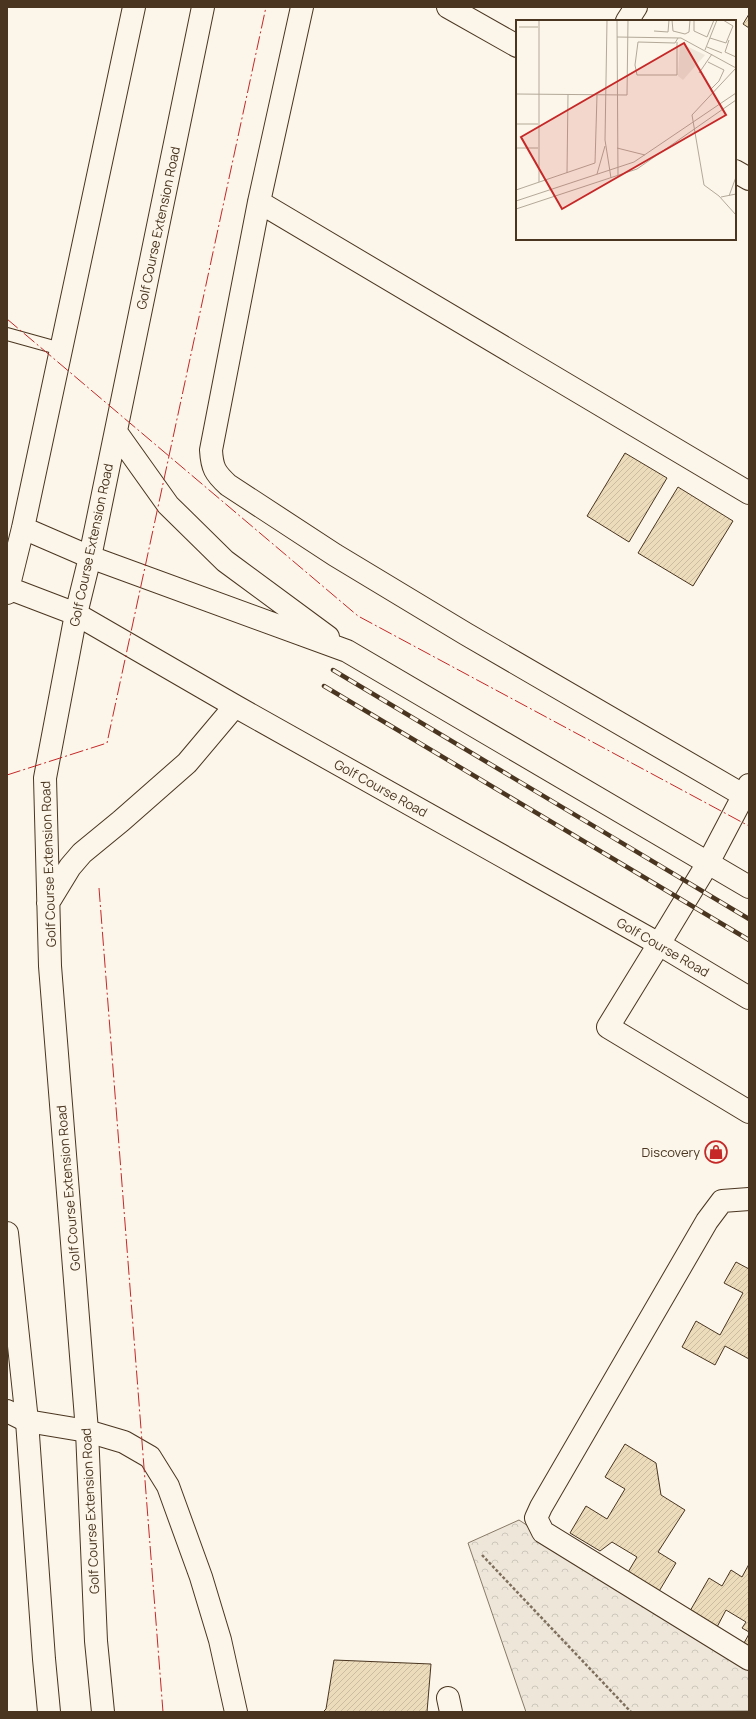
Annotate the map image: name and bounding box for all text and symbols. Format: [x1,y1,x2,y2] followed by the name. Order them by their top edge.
[516,20,736,240] inset map
[132,145,184,311] street label: Golf Course Extension Road
[65,462,117,628] street label: Golf Course Extension Road
[331,755,431,821] street label: Golf Course Road
[36,781,60,947] street label: Golf Course Extension Road
[613,913,713,981] street label: Golf Course Road
[52,1104,84,1272] street label: Golf Course Extension Road
[703,1139,729,1165] shop icon: Discovery
[642,1143,700,1161] place label: Discovery
[77,1428,103,1594] street label: Golf Course Extension Road

